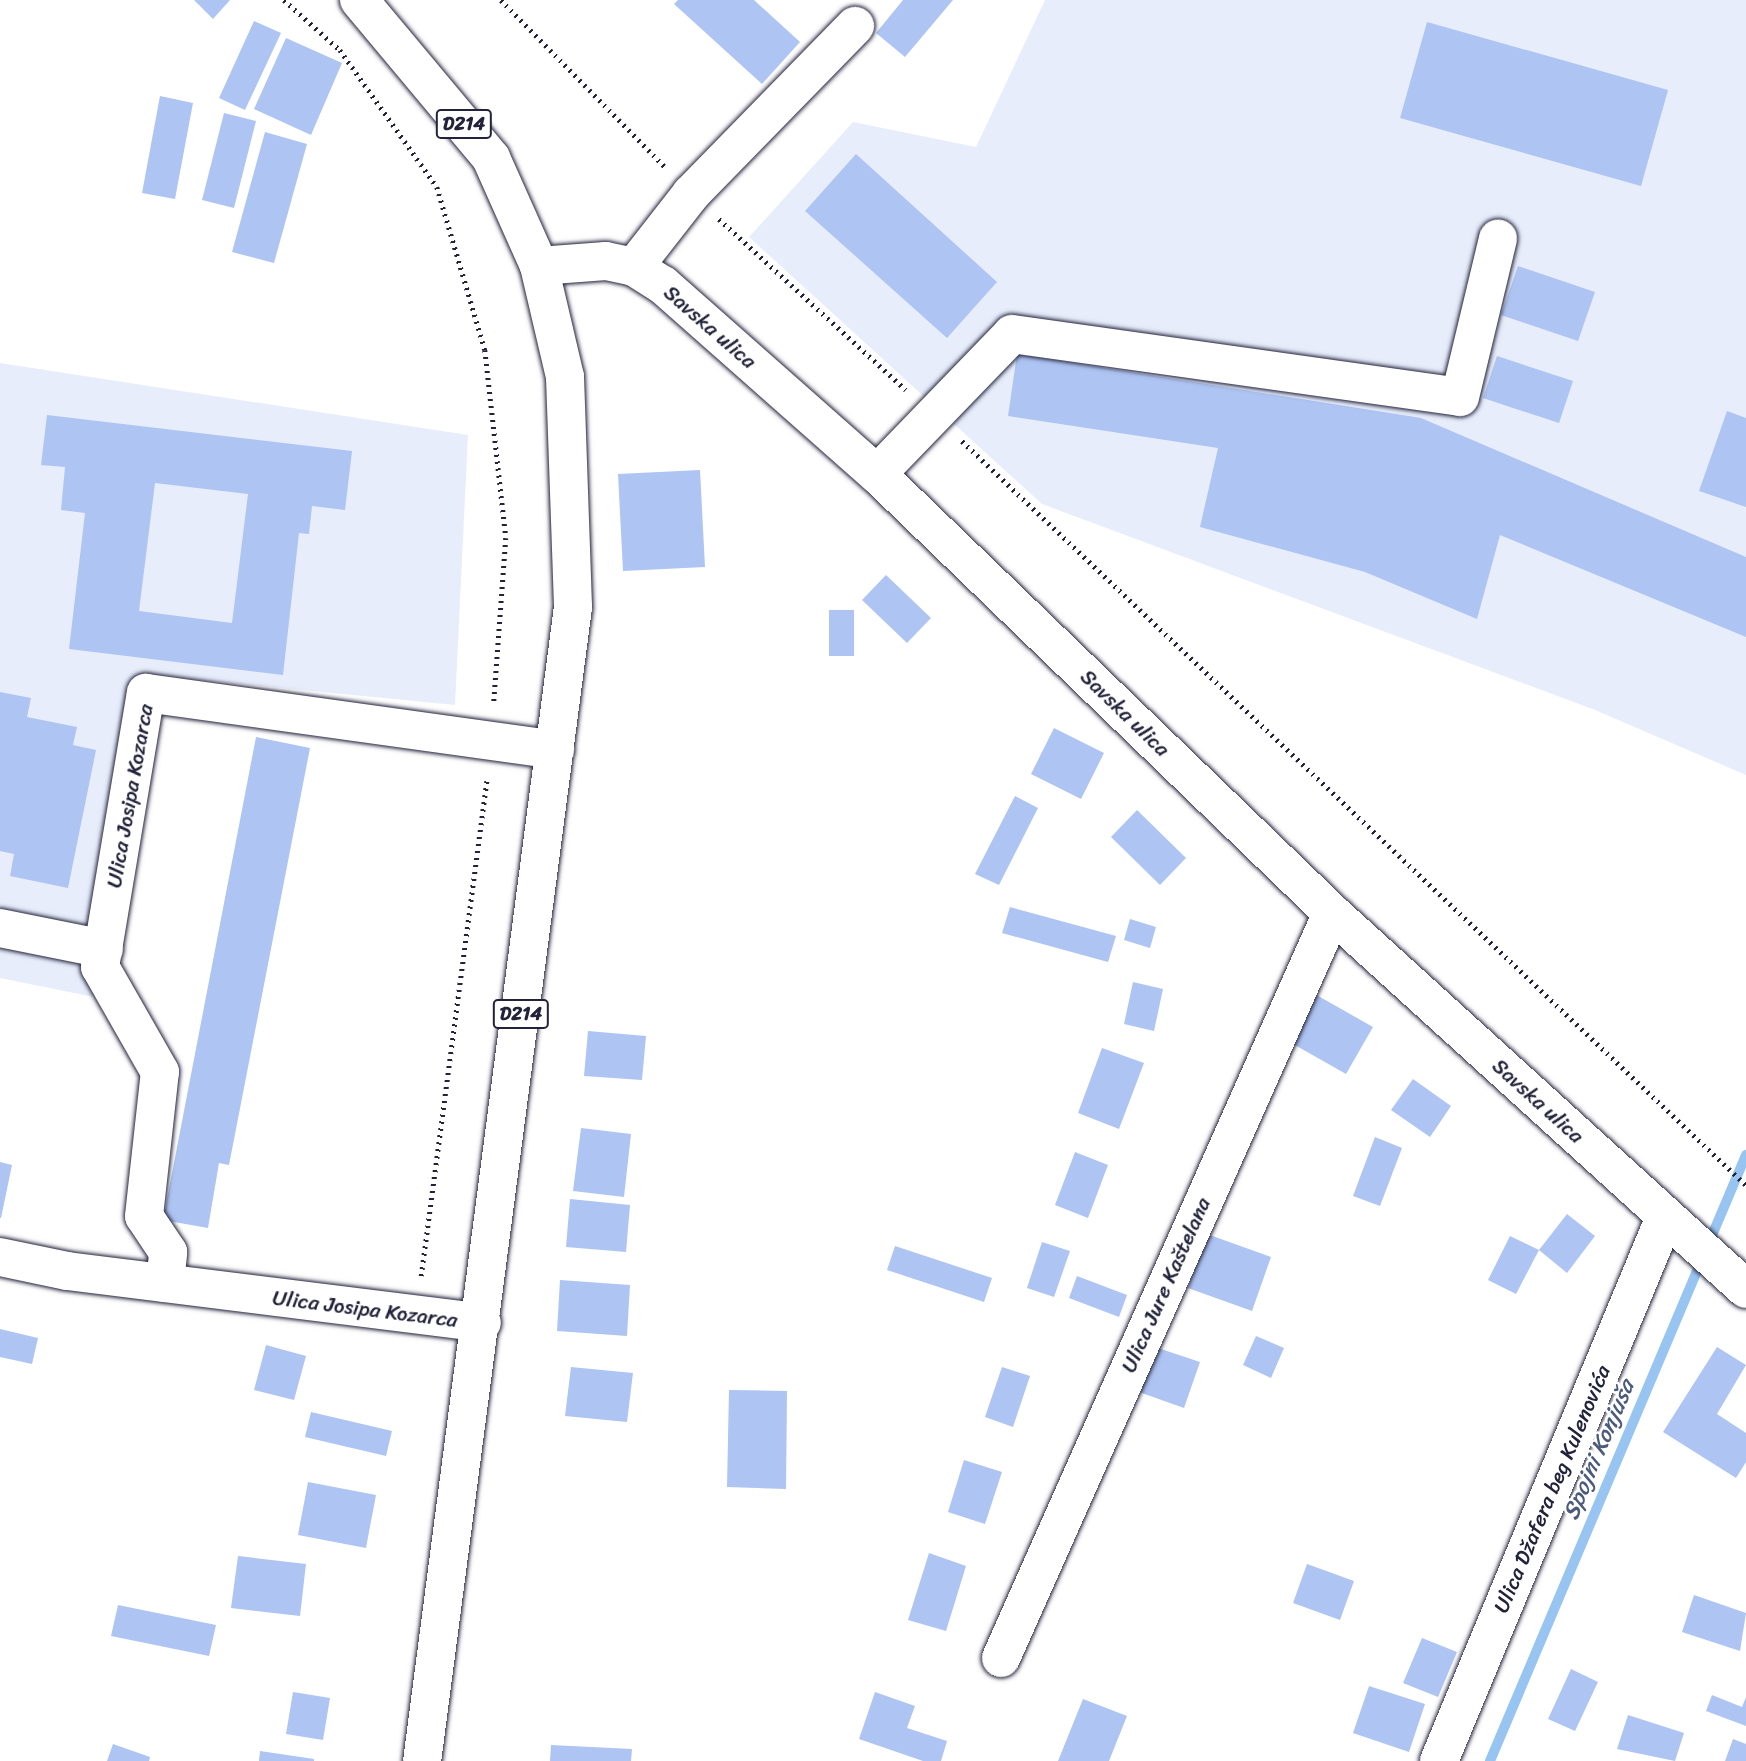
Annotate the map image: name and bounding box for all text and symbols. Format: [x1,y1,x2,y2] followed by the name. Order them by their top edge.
[434,108,494,140] road number: D214
[659,280,761,374] street label: Savska ulica
[1075,664,1175,762] street label: Savska ulica
[101,701,159,891] street label: Ulica Josipa Kozarca
[491,998,551,1030] road number: D214
[1487,1053,1589,1149] street label: Savska ulica
[1116,1193,1216,1377] street label: Ulica Jure Kaštelana
[270,1285,460,1333] street label: Ulica Josipa Kozarca
[1488,1361,1616,1617] street label: Ulica Džafera beg Kulenovića
[1557,1375,1641,1525] water label: Spojni Konjuša

